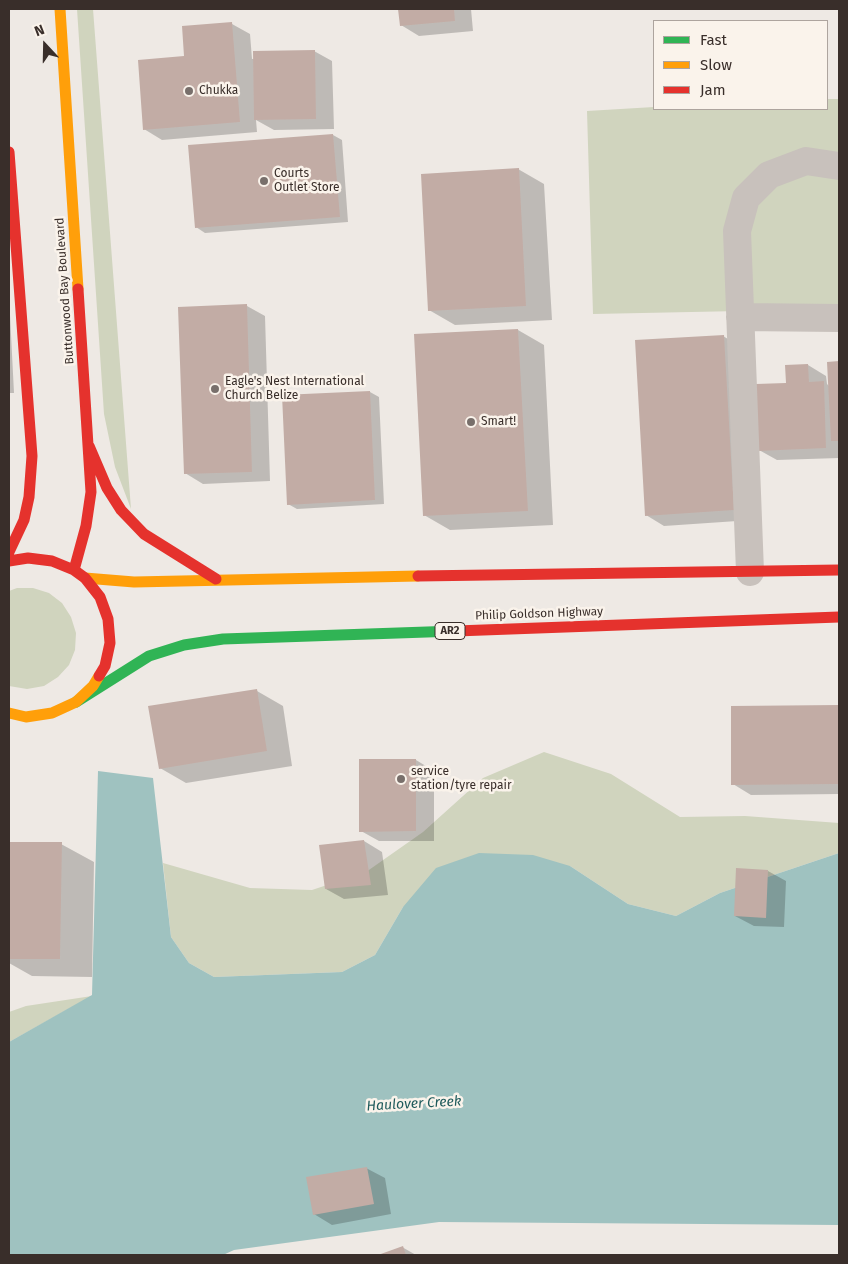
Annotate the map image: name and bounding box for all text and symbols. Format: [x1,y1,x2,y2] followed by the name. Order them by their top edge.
[20,20,70,70] north arrow
[653,20,828,110] legend
[32,21,47,40] text: N
[700,31,727,49] text: Fast
[700,56,732,74] text: Slow
[700,81,726,99] text: Jam
[199,84,238,98] place label: Chukka
[183,85,195,97] marker: Chukka
[274,167,340,195] place label: Courts Outlet Store
[258,175,270,187] marker: Courts Outlet Store
[53,217,77,365] street label: Buttonwood Bay Boulevard
[225,375,364,403] place label: Eagle's Nest International Church Belize
[209,383,221,395] marker: Eagle's Nest International Church Belize
[481,415,516,429] place label: Smart!
[465,416,477,428] marker: Smart!
[475,605,603,623] street label: Philip Goldson Highway
[435,622,465,640] road number: AR2
[411,765,512,793] place label: service station/tyre repair
[395,773,407,785] marker: service station/tyre repair
[366,1093,462,1115] water label: Haulover Creek

